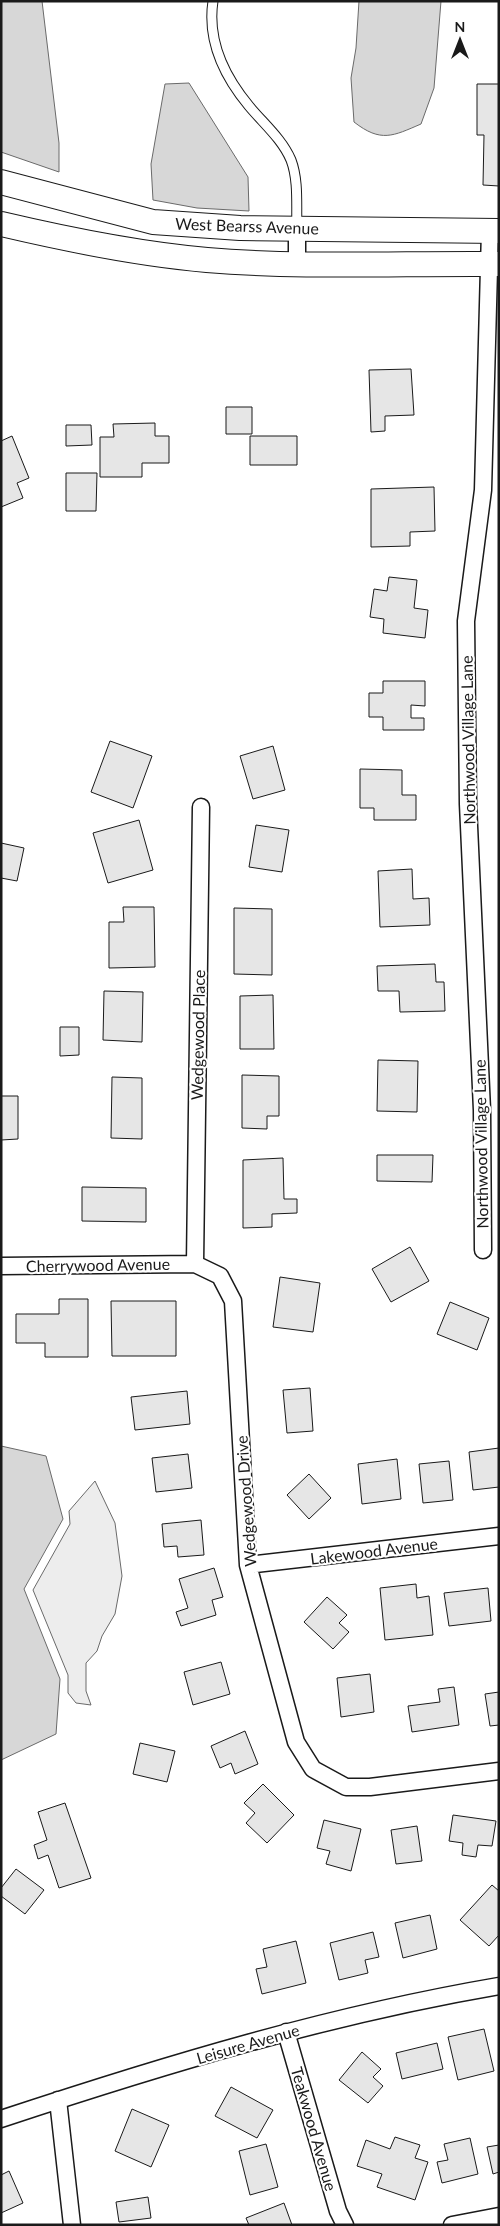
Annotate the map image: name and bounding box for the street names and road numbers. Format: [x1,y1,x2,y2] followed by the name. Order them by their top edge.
[175,213,319,238] street label: West Bearss Avenue
[457,655,478,825] street label: Northwood Village Lane
[187,970,208,1100] street label: Wedgewood Place
[470,1059,491,1229] street label: Northwood Village Lane
[26,1254,170,1275] street label: Cherrywood Avenue
[231,1435,260,1567] street label: Wedgewood Drive
[309,1533,439,1568] street label: Lakewood Avenue
[194,2020,302,2067] street label: Leisure Avenue
[288,2065,341,2193] street label: Teakwood Avenue

